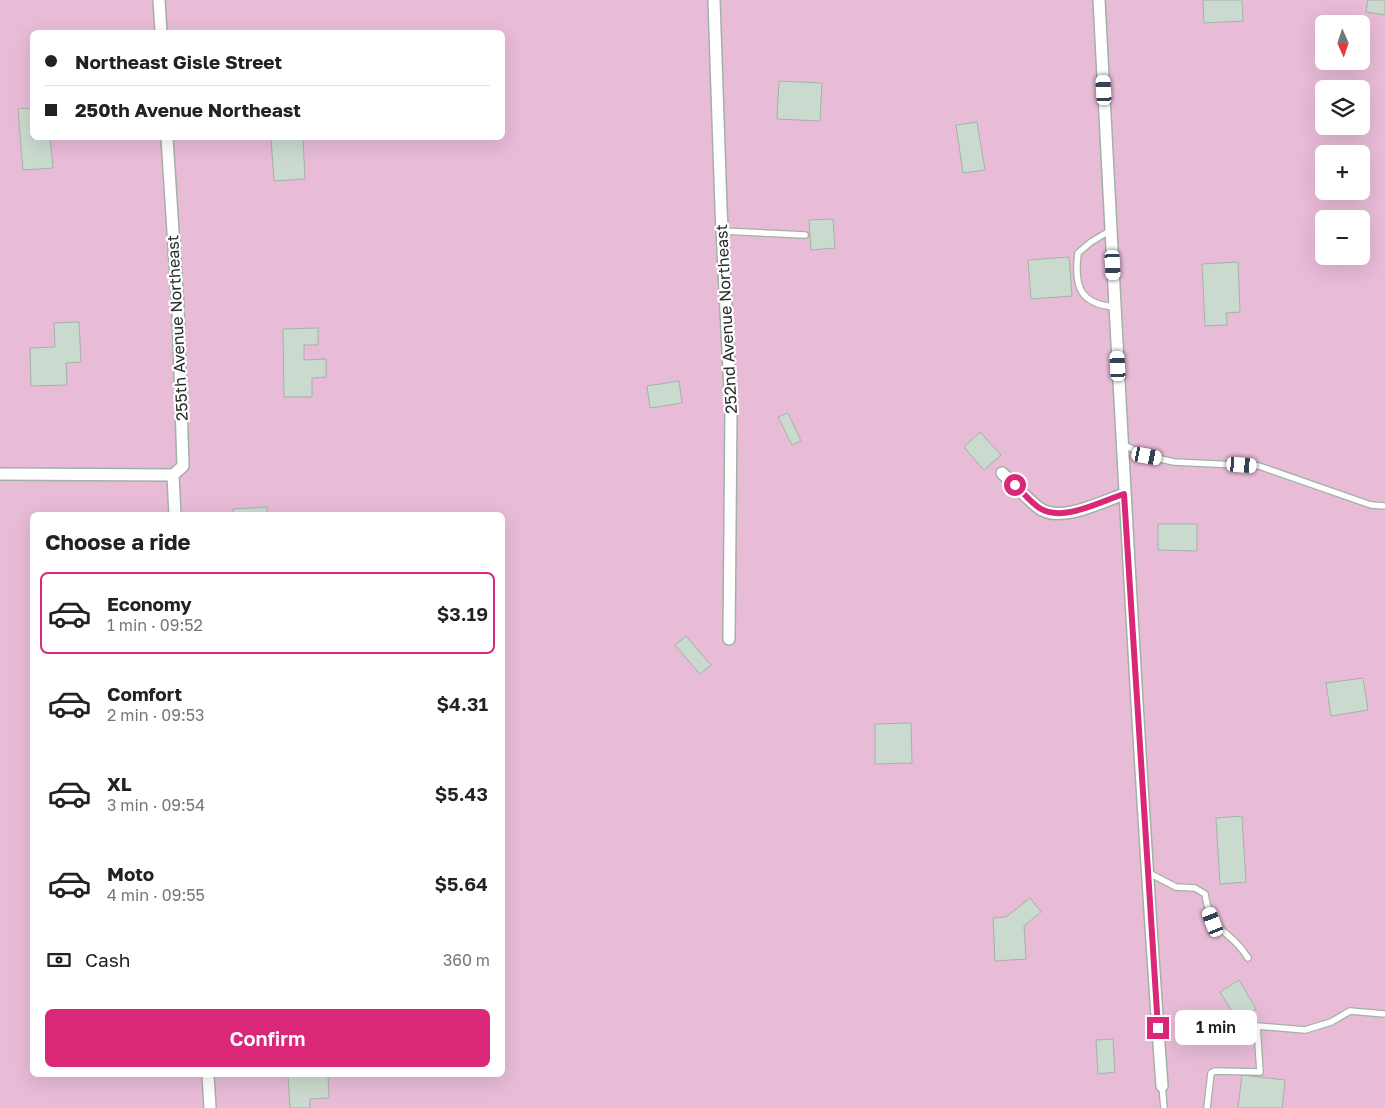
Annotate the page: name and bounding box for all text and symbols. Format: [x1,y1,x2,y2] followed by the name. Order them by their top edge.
[1315,15,1370,70] north arrow
[1315,15,1370,265] map controls
[75,50,282,73] text: Northeast Gisle Street
[1095,75,1112,105] car
[1315,80,1370,135] button: layers
[75,98,301,121] text: 250th Avenue Northeast
[1315,145,1370,200] button: +
[1315,210,1370,265] button: −
[711,224,741,414] street label: 252nd Avenue Northeast
[162,234,192,422] street label: 255th Avenue Northeast
[1104,250,1121,280] car
[1109,351,1126,381] car
[1130,446,1163,466] car
[1226,456,1257,474] car
[1004,474,1026,496] route start
[45,528,191,555] text: Choose a ride
[47,591,92,636] icon: car
[107,592,192,615] text: Economy
[437,602,488,625] text: $3.19
[107,615,203,635] text: 1 min · 09:52
[47,681,92,726] icon: car
[107,682,182,705] text: Comfort
[437,692,488,715] text: $4.31
[107,705,204,725] text: 2 min · 09:53
[47,771,92,816] icon: car
[107,772,132,795] text: XL
[435,782,488,805] text: $5.43
[107,795,205,815] text: 3 min · 09:54
[47,861,92,906] icon: car
[107,862,154,885] text: Moto
[434,872,488,895] text: $5.64
[107,885,205,905] text: 4 min · 09:55
[1200,905,1225,939] car
[45,946,73,974] icon: cash
[85,948,130,971] text: Cash
[443,950,490,970] text: 360 m
[45,1009,490,1067] button: Confirm
[1176,1010,1258,1046] callout: 1 min
[1147,1017,1169,1039] route end
[1196,1017,1236,1037] text: 1 min

